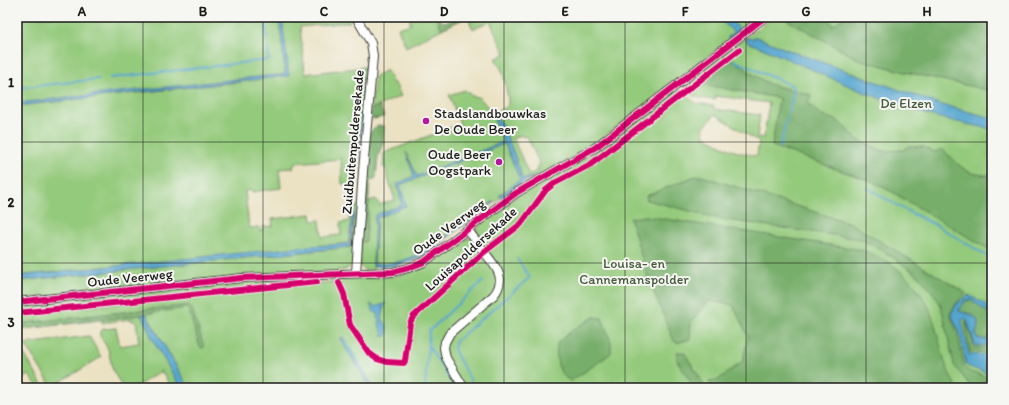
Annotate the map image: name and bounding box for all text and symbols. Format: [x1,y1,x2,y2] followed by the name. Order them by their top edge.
[77,4,87,19] text: A
[199,4,208,19] text: B
[320,4,329,19] text: C
[440,4,449,19] text: D
[561,4,569,19] text: E
[682,4,689,19] text: F
[802,4,811,19] text: G
[923,4,932,19] text: H
[338,69,368,215] street label: Zuidbuitenpoldersekade
[8,75,14,90] text: 1
[880,95,932,112] park label: De Elzen
[434,105,546,138] place label: Stadslandbouwkas De Oude Beer
[421,116,431,126] marker: Stadslandbouwkas De Oude Beer
[428,146,492,179] place label: Oude Beer Oogstpark
[494,157,504,167] marker: Oude Beer Oogstpark
[409,194,489,259] street label: Oude Veerweg
[8,195,15,210] text: 2
[421,203,521,295] street label: Louisapoldersekade
[579,255,689,288] park label: Louisa- en Cannemanspolder
[86,265,174,291] street label: Oude Veerweg
[7,315,15,330] text: 3

